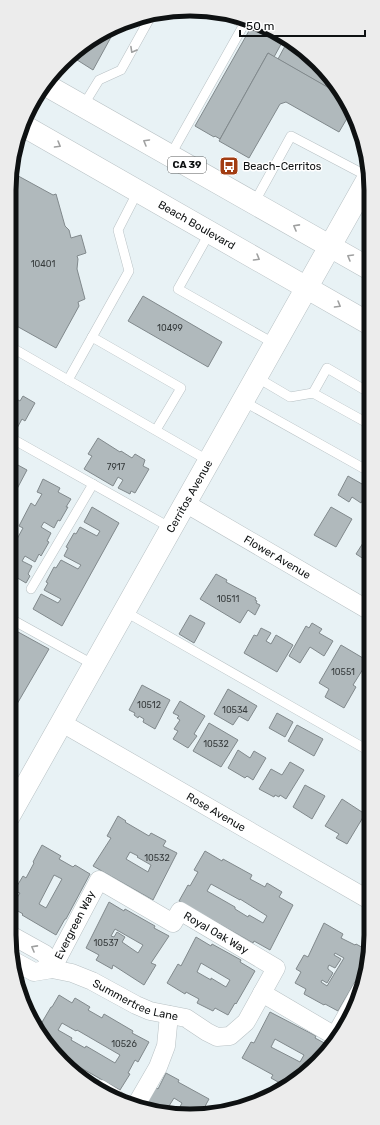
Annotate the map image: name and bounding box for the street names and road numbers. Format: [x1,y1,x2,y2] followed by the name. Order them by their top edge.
[168,157,206,173] road number: CA 39
[156,198,238,252] street label: Beach Boulevard
[163,457,215,535] street label: Cerritos Avenue
[242,532,313,581] street label: Flower Avenue
[184,790,248,834] street label: Rose Avenue
[52,888,98,962] street label: Evergreen Way
[181,909,251,957] street label: Royal Oak Way
[91,976,179,1023] street label: Summertree Lane

